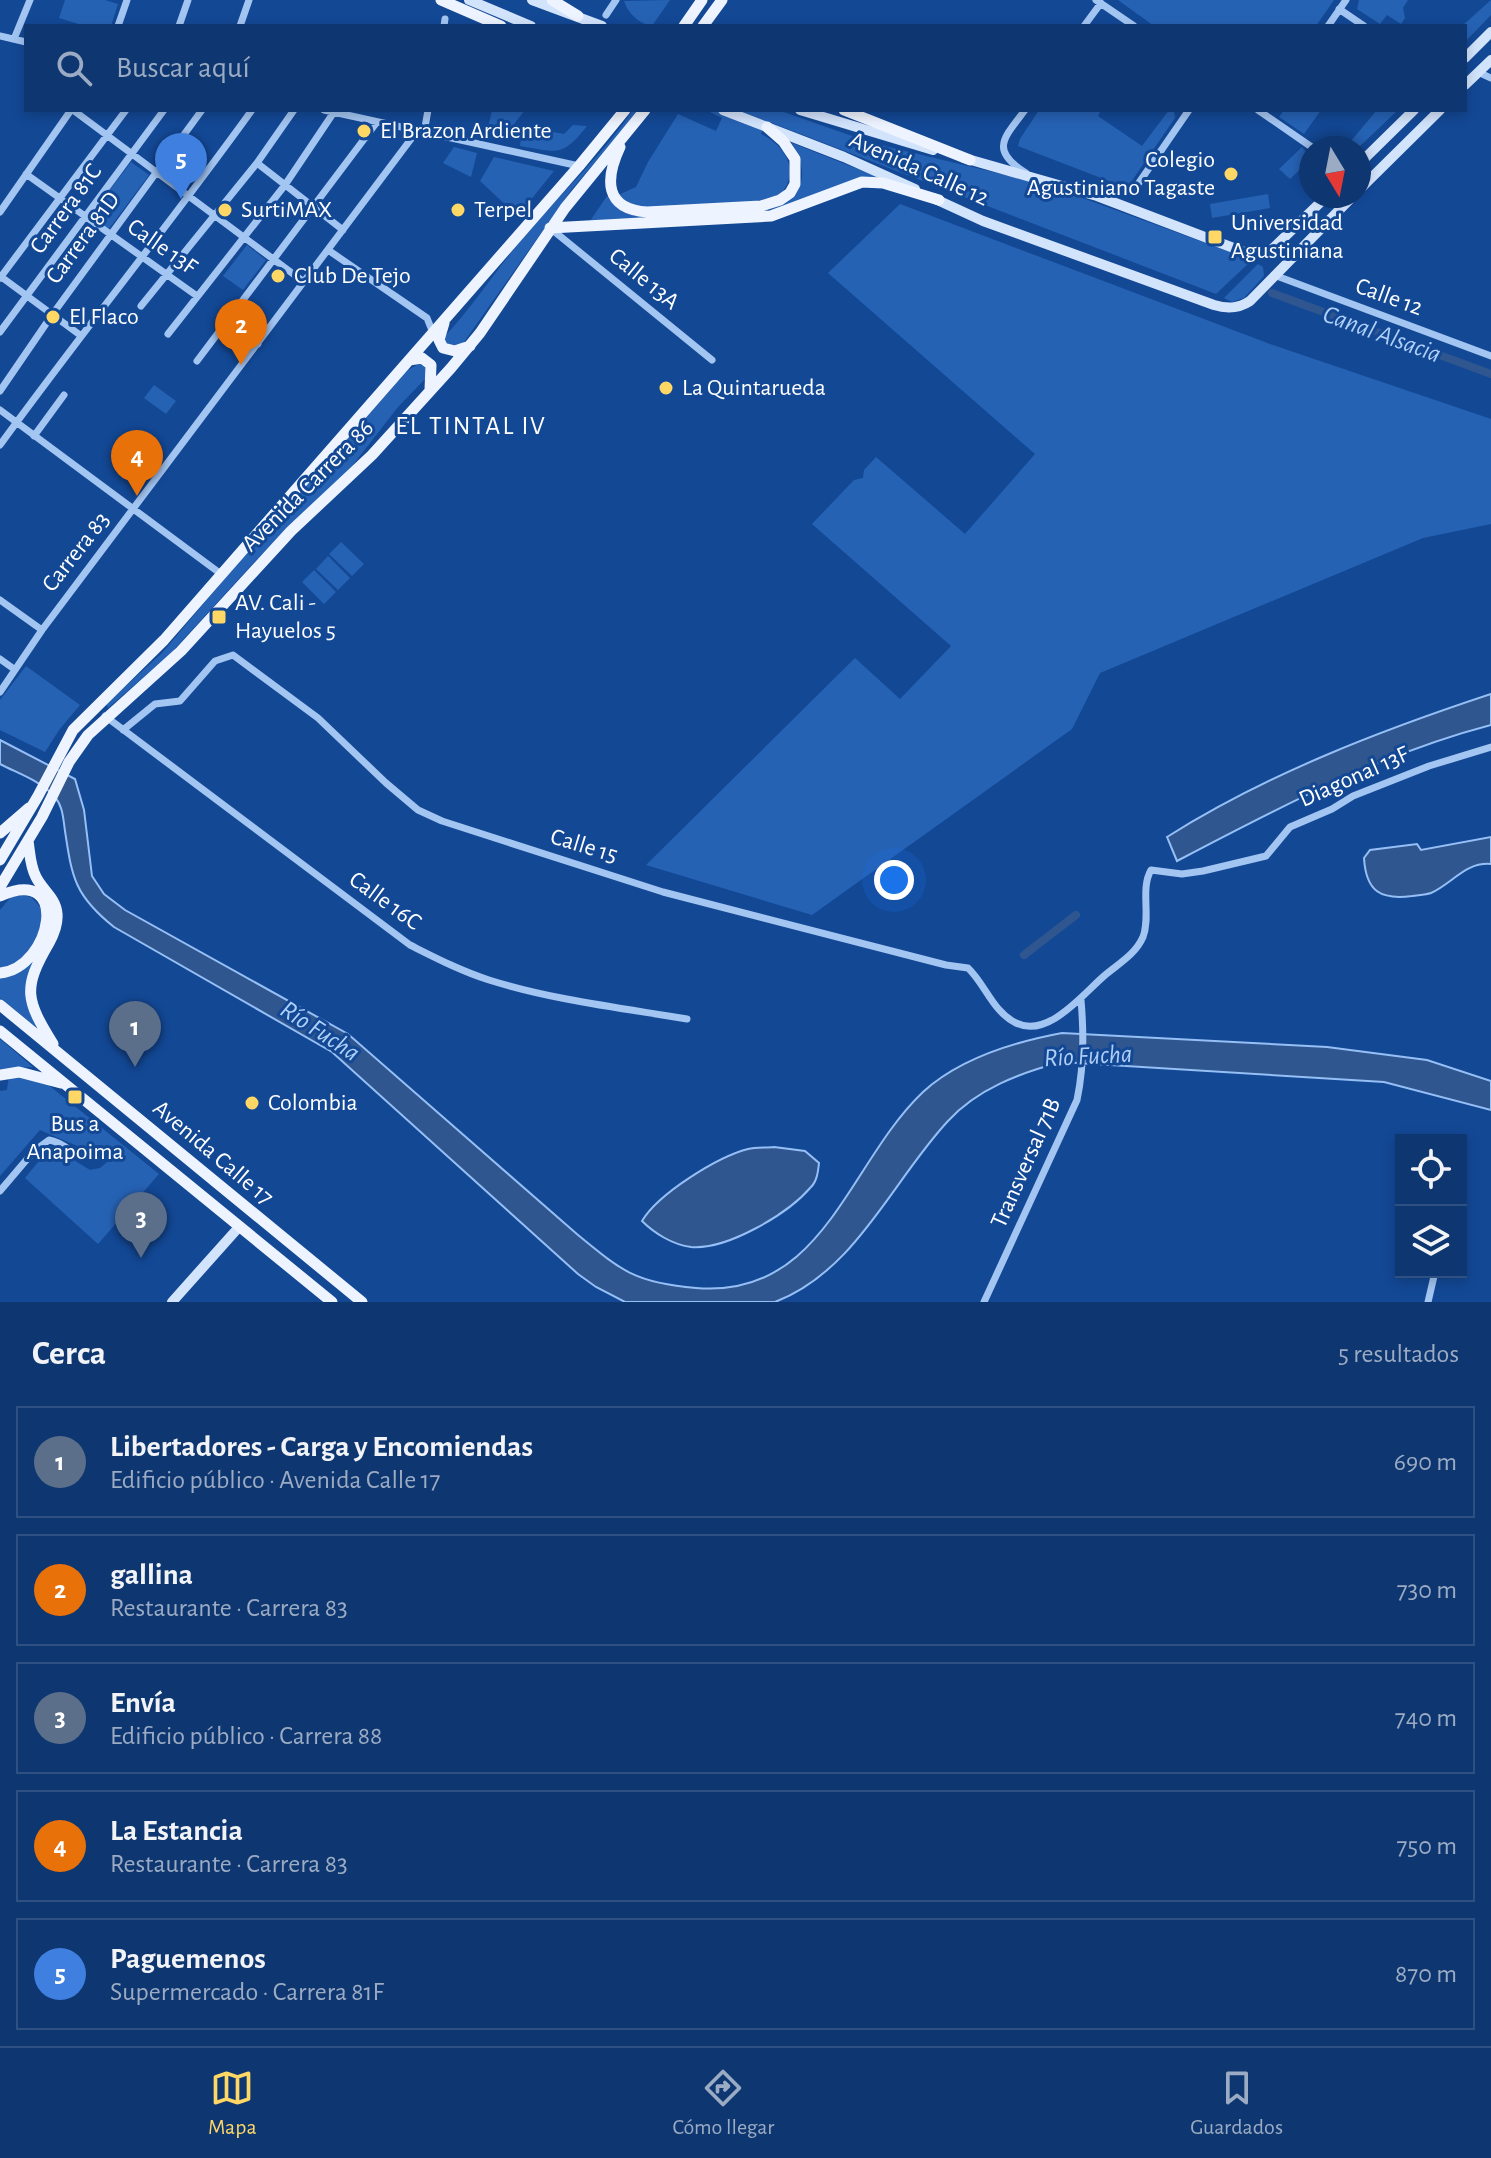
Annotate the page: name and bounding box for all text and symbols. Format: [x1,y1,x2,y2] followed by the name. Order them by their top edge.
[24,24,1467,112] search box
[52,46,96,90] icon: search
[116,53,250,83] text: Buscar aquí
[380,119,552,143] place label: El Brazon Ardiente
[355,122,373,140] marker: El Brazon Ardiente
[846,128,992,210] street label: Avenida Calle 12
[155,133,207,199] pin: 5
[1299,136,1371,208] north arrow
[1027,148,1215,200] place label: Colegio Agustiniano Tagaste
[26,160,106,258] street label: Carrera 81C
[1222,165,1240,183] marker: Colegio Agustiniano Tagaste
[42,187,124,289] street label: Carrera 81D
[241,198,332,222] place label: SurtiMAX
[474,198,532,222] place label: Terpel
[216,201,234,219] marker: SurtiMAX
[449,201,467,219] marker: Terpel
[1231,211,1344,263] place label: Universidad Agustiniana
[123,215,202,280] street label: Calle 13F
[1206,228,1224,246] marker: Universidad Agustiniana
[604,244,684,314] street label: Calle 13A
[294,264,411,288] place label: Club De Tejo
[269,267,287,285] marker: Club De Tejo
[1352,274,1426,320] street label: Calle 12
[215,299,267,365] pin: 2
[1320,301,1444,367] water label: Canal Alsacia
[69,305,139,329] place label: El Flaco
[44,308,62,326] marker: El Flaco
[682,376,826,400] place label: La Quintarueda
[657,379,675,397] marker: La Quintarueda
[395,413,547,439] district label: EL TINTAL IV
[238,416,378,556] street label: Avenida Carrera 86
[111,430,163,496] pin: 4
[38,508,114,596] street label: Carrera 83
[235,591,336,643] place label: AV. Cali - Hayuelos 5
[210,608,228,626] marker: AV. Cali - Hayuelos 5
[1295,742,1413,812] street label: Diagonal 13F
[548,824,620,868] street label: Calle 15
[874,860,914,900] your location
[345,867,425,935] street label: Calle 16C
[276,996,364,1066] water label: Río Fucha
[109,1001,161,1067] pin: 1
[1043,1041,1133,1071] water label: Río Fucha
[66,1088,84,1106] marker: Bus a Anapoima
[268,1091,358,1115] place label: Colombia
[243,1094,261,1112] marker: Colombia
[987,1094,1065,1232] street label: Transversal 71B
[148,1096,278,1210] street label: Avenida Calle 17
[26,1112,124,1164] place label: Bus a Anapoima
[1395,1134,1467,1278] map controls
[1395,1134,1467,1206] button: locate
[115,1192,167,1258] pin: 3
[1395,1206,1467,1278] button: layers
[32,1337,106,1371] text: Cerca
[1338,1341,1459,1367] text: 5 resultados
[110,1432,533,1462] text: Libertadores - Carga y Encomiendas
[55,1449,65,1475] text: 1
[1394,1449,1457,1475] text: 690 m
[110,1467,440,1493] text: Edificio público · Avenida Calle 17
[110,1560,193,1590] text: gallina
[54,1577,66,1603] text: 2
[1397,1577,1457,1603] text: 730 m
[110,1595,348,1621] text: Restaurante · Carrera 83
[110,1688,176,1718] text: Envía
[54,1705,66,1731] text: 3
[1395,1705,1457,1731] text: 740 m
[110,1723,382,1749] text: Edificio público · Carrera 88
[110,1816,243,1846] text: La Estancia
[53,1833,67,1859] text: 4
[1396,1833,1457,1859] text: 750 m
[110,1851,348,1877] text: Restaurante · Carrera 83
[110,1944,266,1974] text: Paguemenos
[54,1961,66,1987] text: 5
[1395,1961,1457,1987] text: 870 m
[110,1979,384,2005] text: Supermercado · Carrera 81F
[208,2066,257,2140] tab: Mapa
[672,2066,774,2140] tab: Cómo llegar
[1190,2066,1283,2140] tab: Guardados

